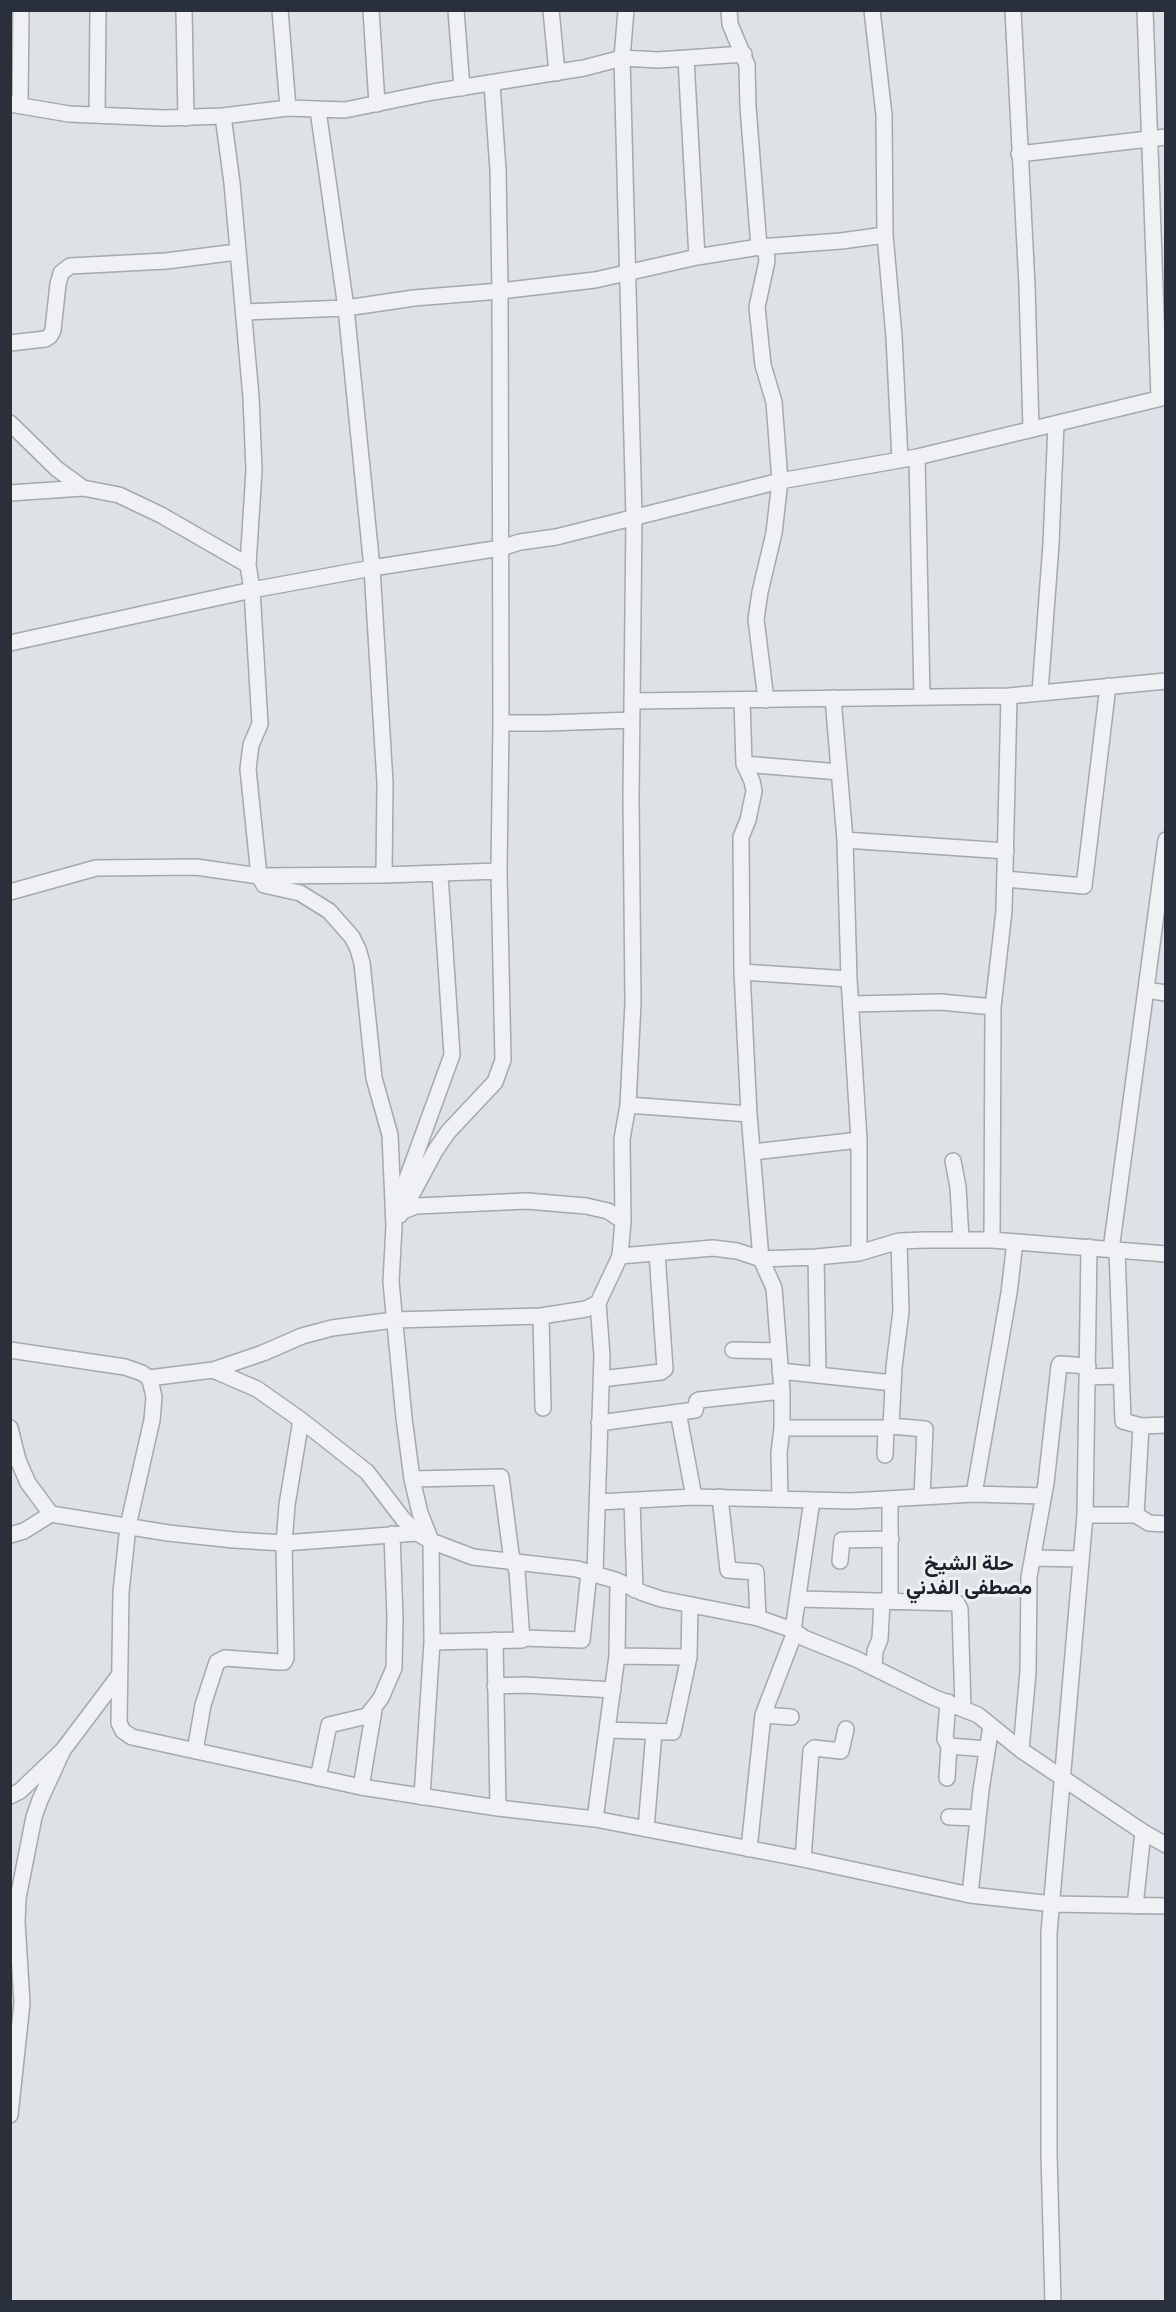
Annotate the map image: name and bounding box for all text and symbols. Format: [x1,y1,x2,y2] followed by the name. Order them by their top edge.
[906,1552,1032,1602] district label: حلة الشيخ مصطفى الفدني

